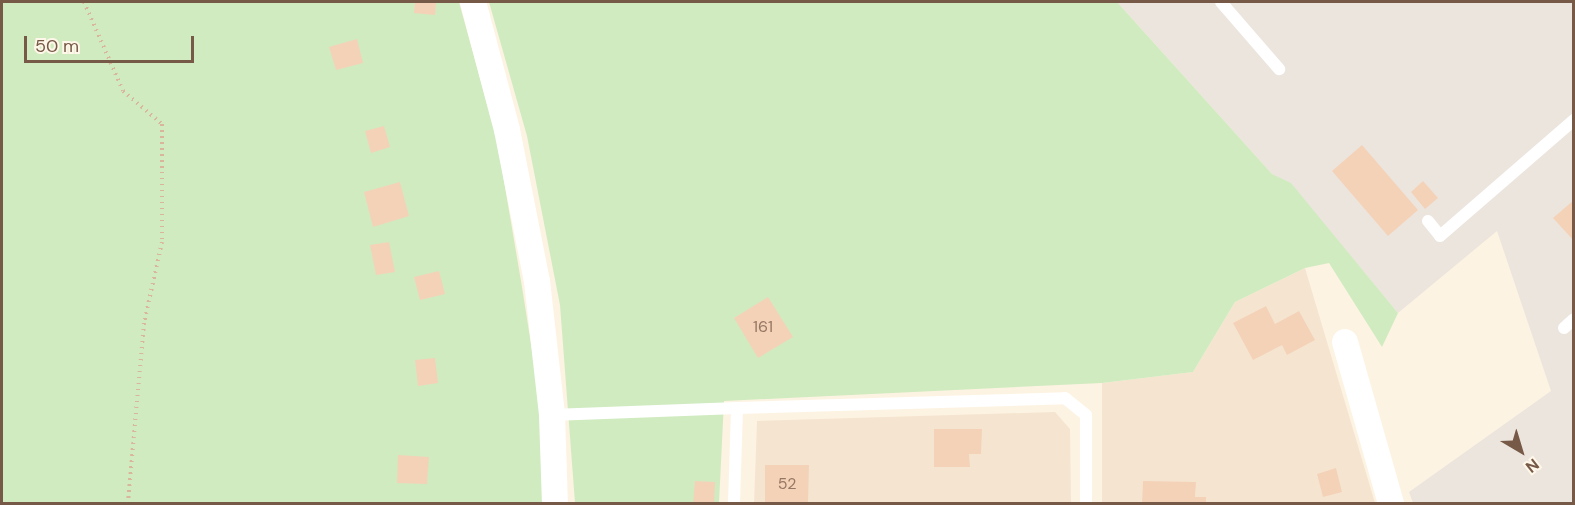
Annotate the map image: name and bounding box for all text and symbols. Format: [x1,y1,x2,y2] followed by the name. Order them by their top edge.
[27,24,196,62] scale bar
[35,34,79,58] text: 50 m
[753,317,773,337] house number: 161
[1491,421,1551,481] north arrow
[1521,454,1543,477] text: N
[778,474,796,494] house number: 52

